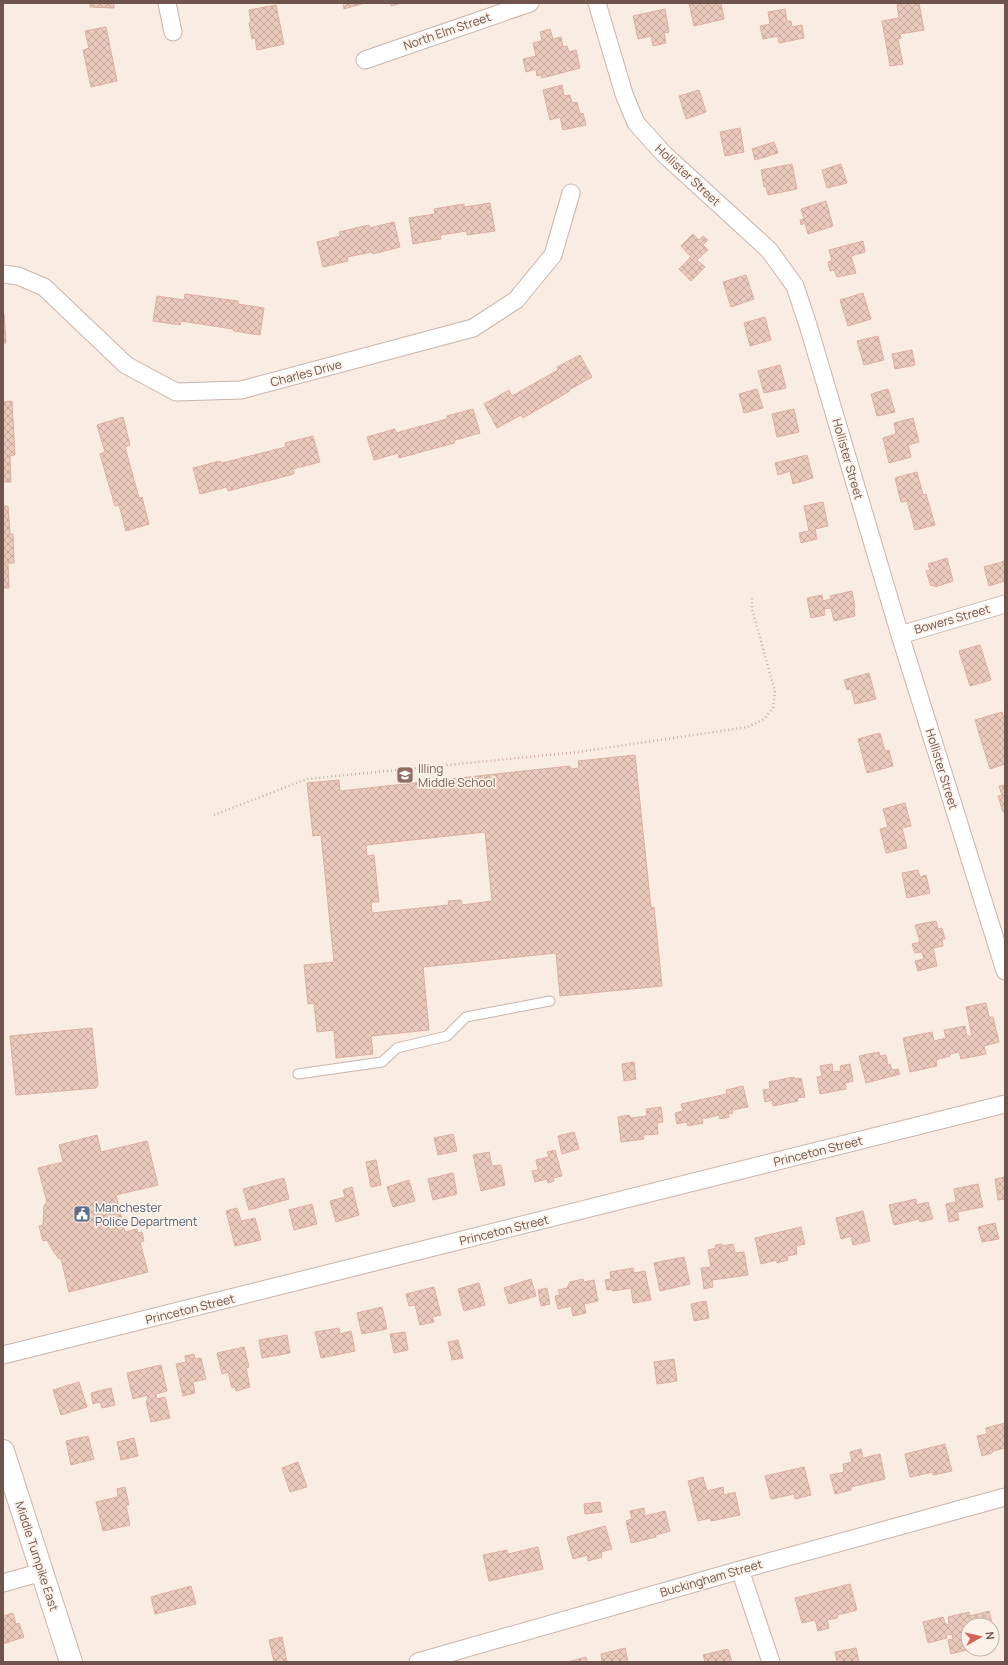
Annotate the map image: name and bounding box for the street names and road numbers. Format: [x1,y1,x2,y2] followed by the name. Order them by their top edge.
[401,8,493,54] street label: North Elm Street
[652,140,724,210] street label: Hollister Street
[268,355,344,391] street label: Charles Drive
[828,416,868,502] street label: Hollister Street
[912,600,992,638] street label: Bowers Street
[922,727,962,812] street label: Hollister Street
[772,1132,865,1170] street label: Princeton Street
[458,1211,551,1249] street label: Princeton Street
[144,1290,237,1328] street label: Princeton Street
[11,1499,63,1613] street label: Middle Turnpike East
[658,1555,764,1601] street label: Buckingham Street

